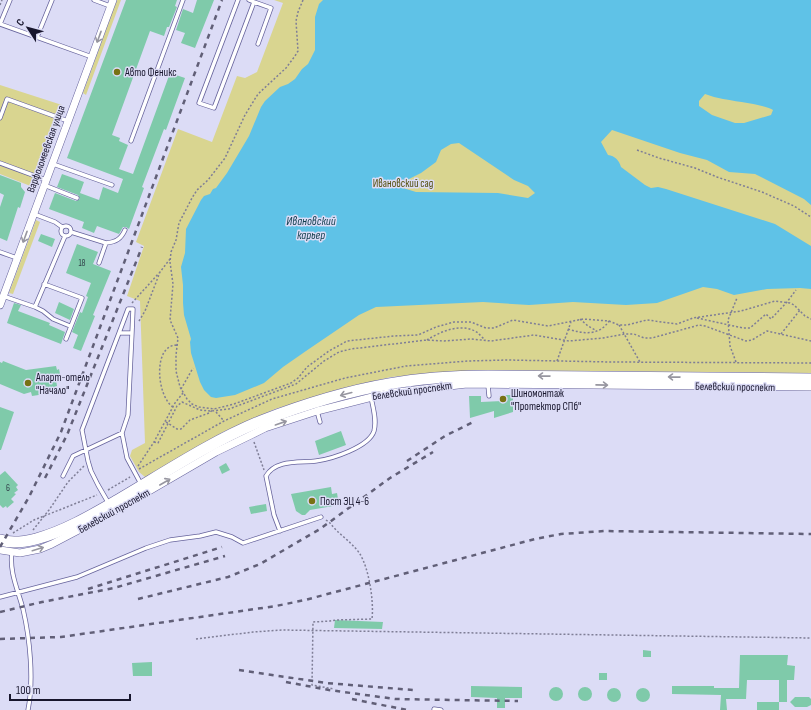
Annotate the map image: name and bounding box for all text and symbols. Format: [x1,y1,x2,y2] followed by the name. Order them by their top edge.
[8,8,48,48] north arrow
[13,16,27,29] text: С
[95,30,103,42] one-way arrow
[124,66,177,79] place label: Авто Феникс
[112,67,122,77] marker: Авто Феникс
[24,104,68,194] street label: Варфоломеевская улица
[373,177,433,190] park label: Ивановский сад
[286,214,336,243] water label: Ивановский карьер
[20,231,28,243] one-way arrow
[78,258,86,269] house number: 18
[35,371,90,397] place label: Апарт-отель "Начало"
[538,372,551,380] one-way arrow
[668,374,681,381] one-way arrow
[23,378,33,388] marker: Апарт-отель "Начало"
[371,379,453,403] street label: Белевский проспект
[695,380,775,394] street label: Белевский проспект
[595,381,608,389] one-way arrow
[511,387,581,413] place label: Шиномонтаж "Протектор СПб"
[339,391,352,398] one-way arrow
[498,394,508,404] marker: Шиномонтаж "Протектор СПб"
[274,419,287,426] one-way arrow
[159,477,171,485] one-way arrow
[6,483,10,494] house number: 6
[76,486,152,536] street label: Белевский проспект
[320,495,369,508] place label: Пост ЭЦ 4-6
[307,496,317,506] marker: Пост ЭЦ 4-6
[32,545,45,552] one-way arrow
[10,676,130,702] scale bar
[16,683,41,698] text: 100 m

